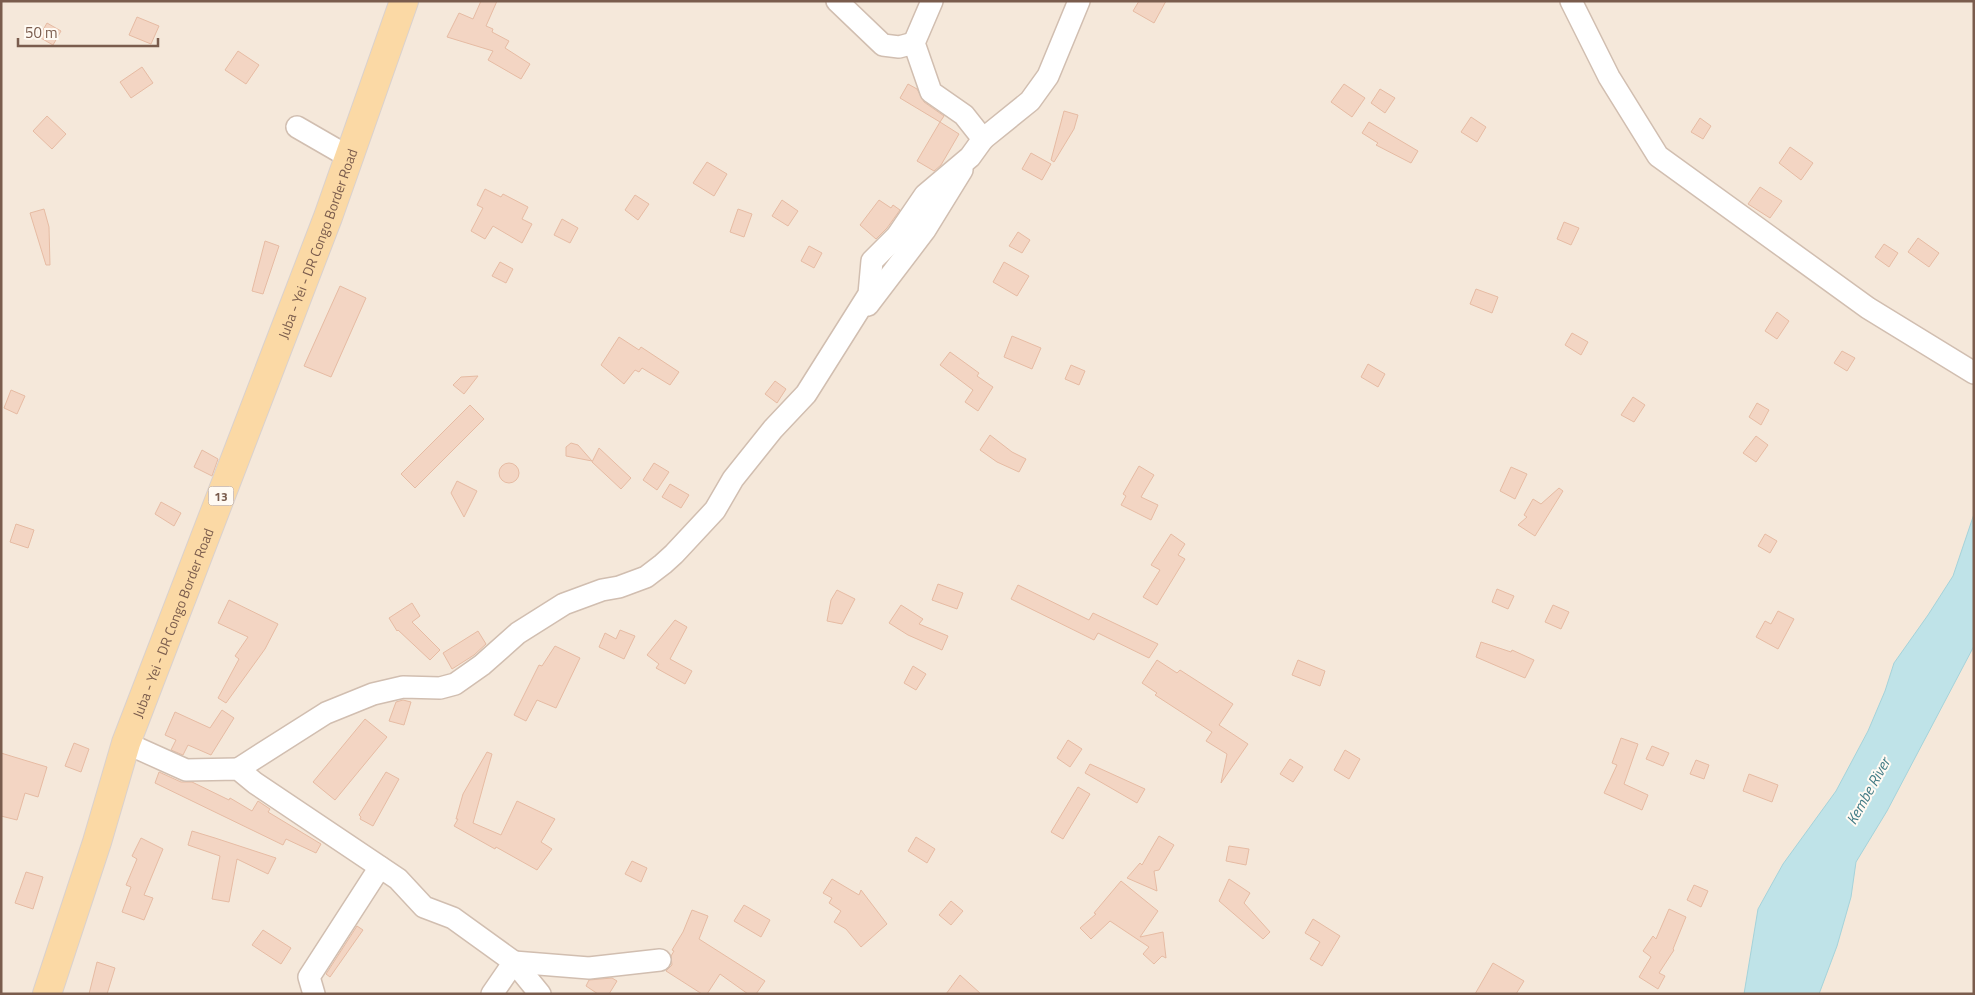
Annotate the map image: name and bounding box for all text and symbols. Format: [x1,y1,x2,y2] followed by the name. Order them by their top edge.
[18,15,158,47] scale bar
[25,21,58,44] text: 50 m
[272,145,362,342] street label: Juba - Yei - DR Congo Border Road
[208,486,234,506] road number: 13
[126,525,218,721] street label: Juba - Yei - DR Congo Border Road
[1840,751,1897,829] water label: Kembe River

